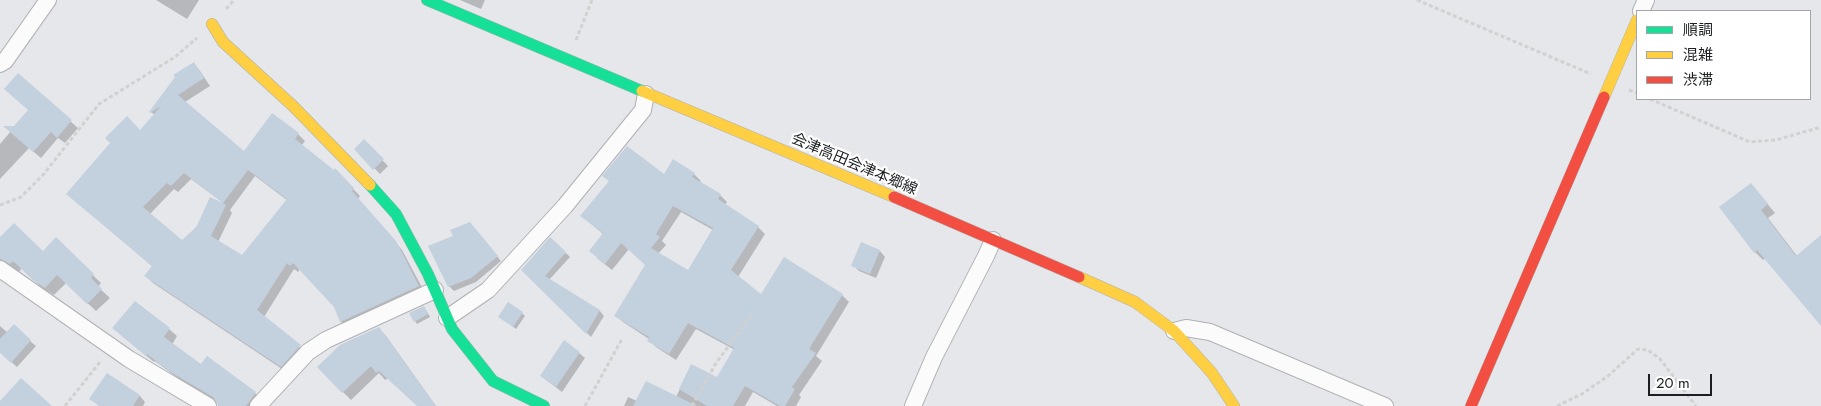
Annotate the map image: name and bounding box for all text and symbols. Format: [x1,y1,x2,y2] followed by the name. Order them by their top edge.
[1636,10,1811,100] legend
[1683,19,1713,41] text: 順調
[1683,44,1713,66] text: 混雑
[1683,69,1713,91] text: 渋滞
[788,130,920,200] street label: 会津高田会津本郷線
[1651,364,1715,396] scale bar
[1656,372,1690,394] text: 20 m

